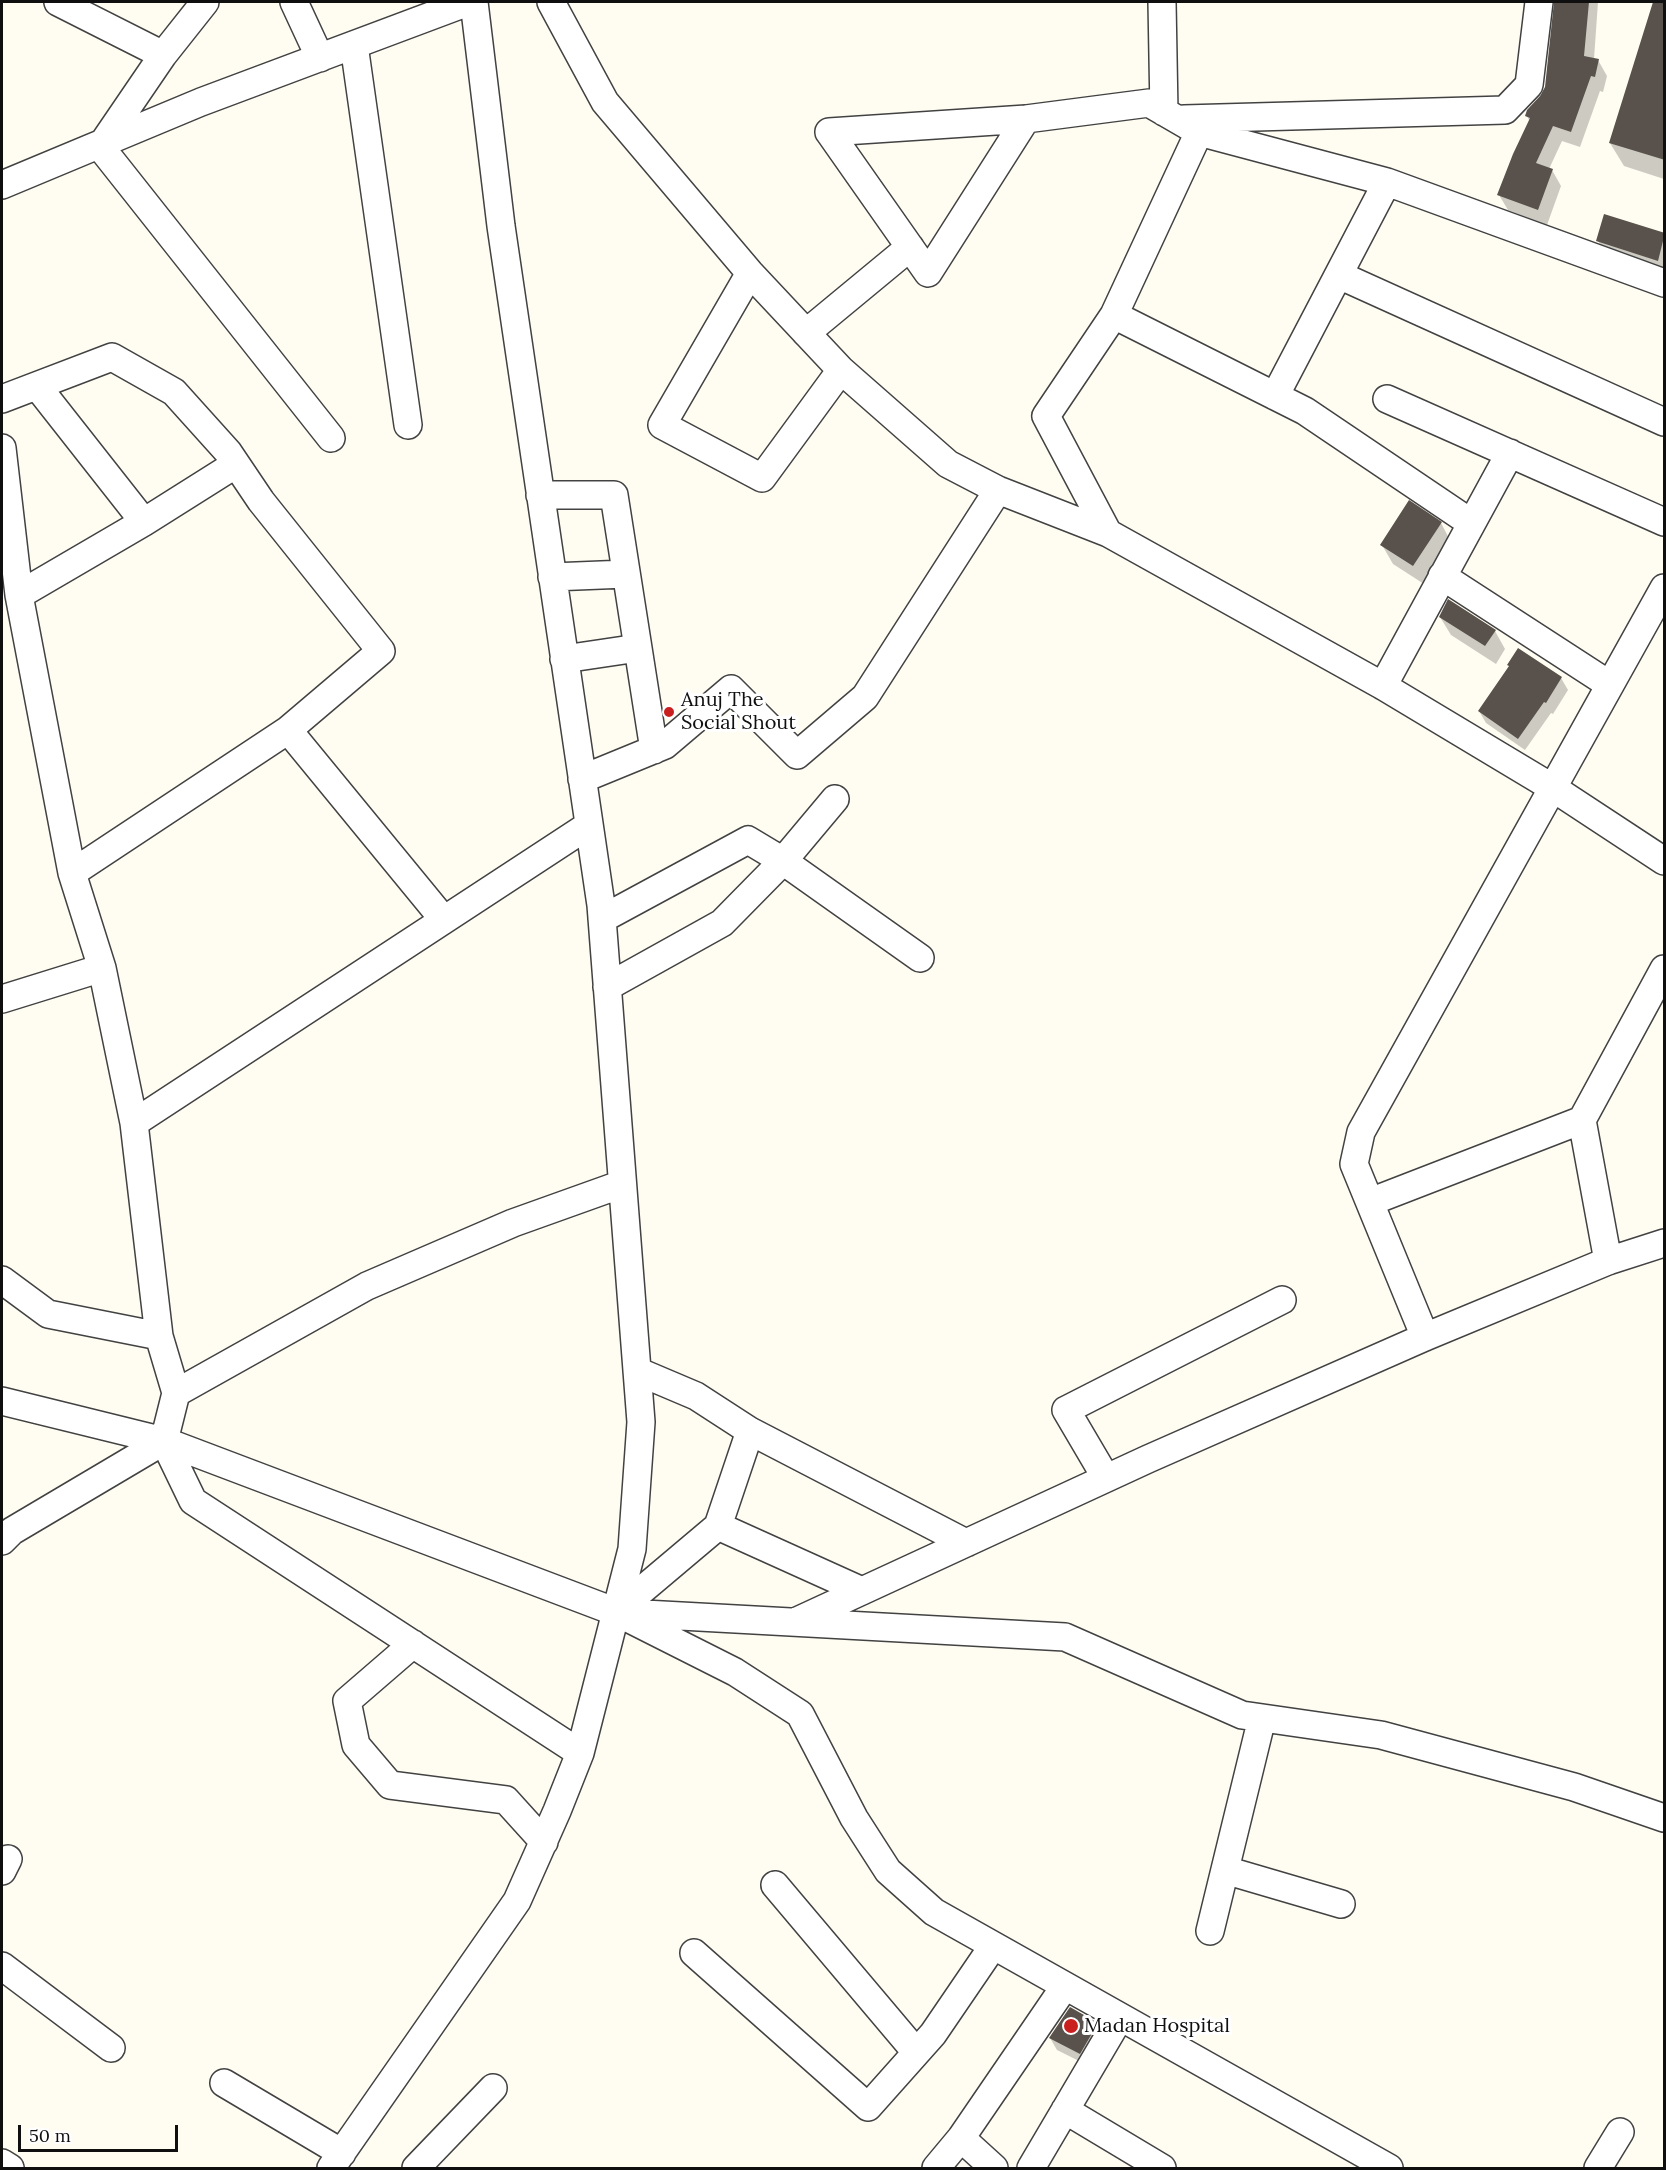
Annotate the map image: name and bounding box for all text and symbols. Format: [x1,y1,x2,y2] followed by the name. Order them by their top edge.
[681,688,796,735] place label: Anuj The Social Shout
[662,705,676,719] marker: Anuj The Social Shout
[1084,2014,1230,2038] place label: Madan Hospital
[1062,2017,1080,2035] marker: Madan Hospital
[21,2113,182,2151] scale bar
[29,2124,71,2147] text: 50 m

